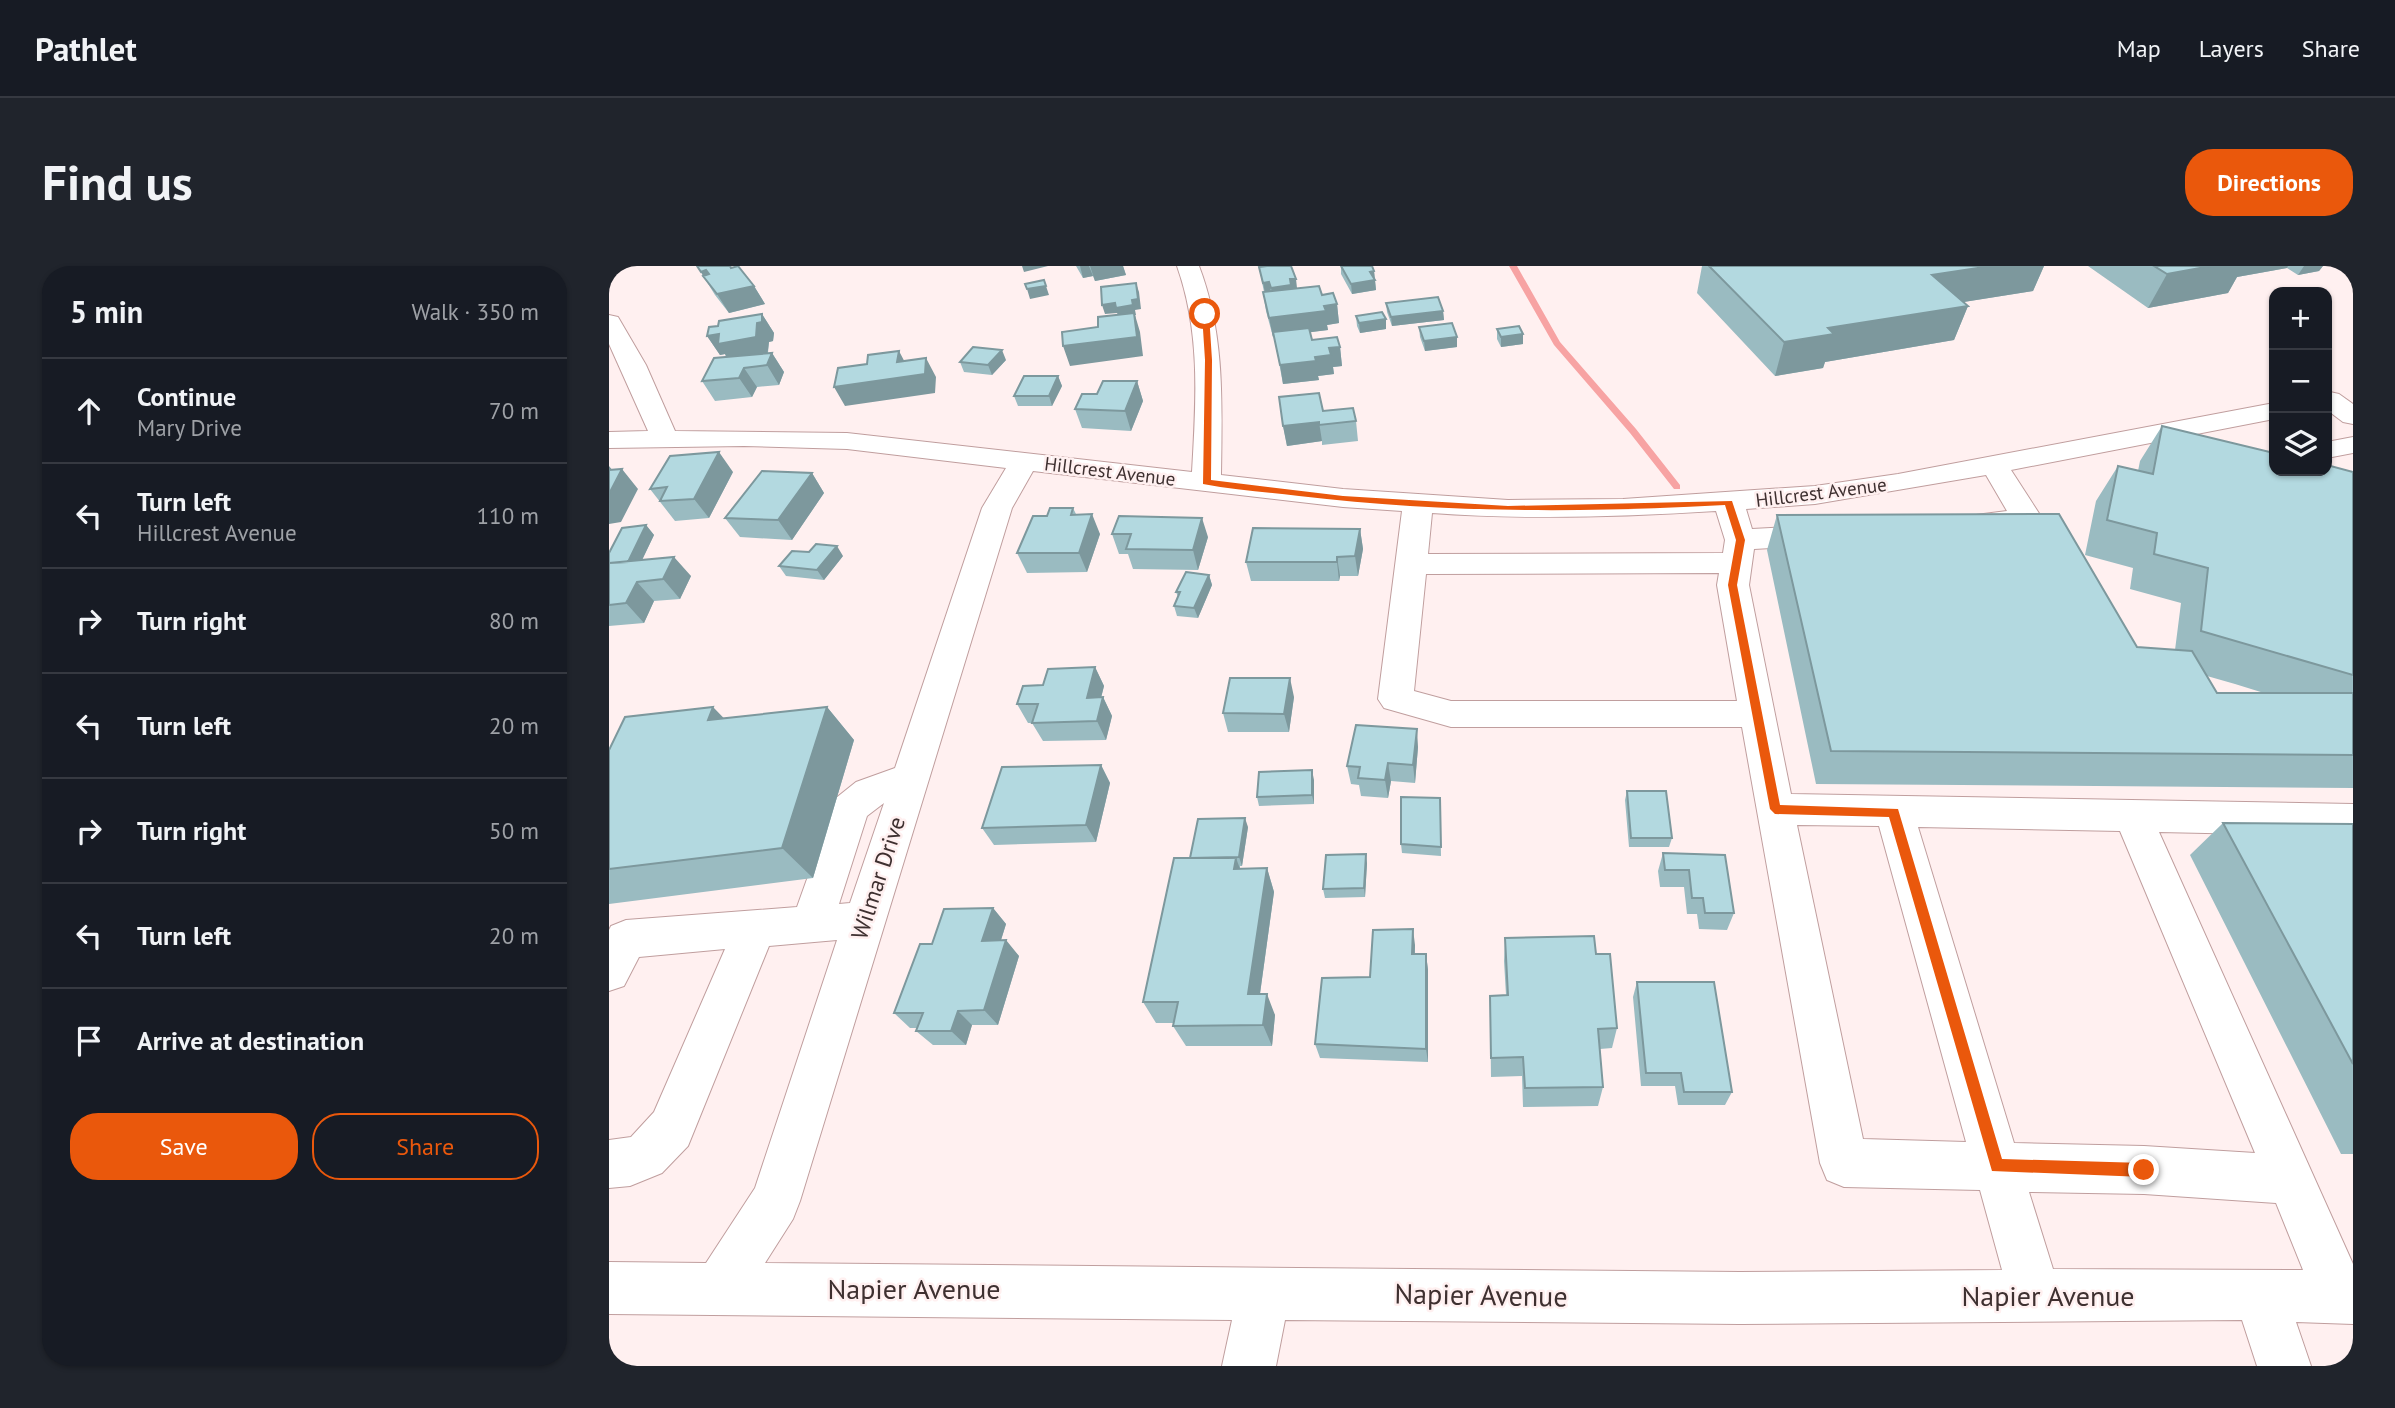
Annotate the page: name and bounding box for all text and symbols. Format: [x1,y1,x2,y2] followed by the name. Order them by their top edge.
[35,27,137,70] text: Pathlet
[2117,33,2161,64] text: Map
[2199,33,2264,64] text: Layers
[2302,33,2360,64] text: Share
[2185,149,2353,216] button: Directions
[42,150,193,214] text: Find us
[2269,287,2332,476] map controls
[2269,287,2332,350] button: +
[70,292,143,331] text: 5 min
[412,297,539,326] text: Walk · 350 m
[1189,298,1220,329] route start
[2269,350,2332,413] button: −
[137,380,236,413] text: Continue
[70,392,108,430] icon: ahead
[489,396,539,425] text: 70 m
[137,413,242,442] text: Mary Drive
[2269,413,2332,476] button: layers
[1043,451,1177,491] street label: Hillcrest Avenue
[1754,472,1888,512] street label: Hillcrest Avenue
[137,485,231,518] text: Turn left
[70,497,108,535] icon: left
[477,501,539,530] text: 110 m
[137,518,297,547] text: Hillcrest Avenue
[70,602,108,640] icon: right
[137,604,246,637] text: Turn right
[489,606,539,635] text: 80 m
[70,707,108,745] icon: left
[137,709,231,742] text: Turn left
[489,711,539,740] text: 20 m
[70,812,108,850] icon: right
[844,813,911,943] street label: Wilmar Drive
[137,814,246,847] text: Turn right
[489,816,539,845] text: 50 m
[70,917,108,955] icon: left
[137,919,231,952] text: Turn left
[489,921,539,950] text: 20 m
[70,1022,108,1060] icon: arrive
[137,1024,364,1057] text: Arrive at destination
[70,1113,298,1180] button: Save
[312,1113,539,1180] button: Share
[2128,1154,2159,1185] route end
[827,1270,1001,1307] street label: Napier Avenue
[1394,1274,1568,1315] street label: Napier Avenue
[1961,1277,2135,1314] street label: Napier Avenue

